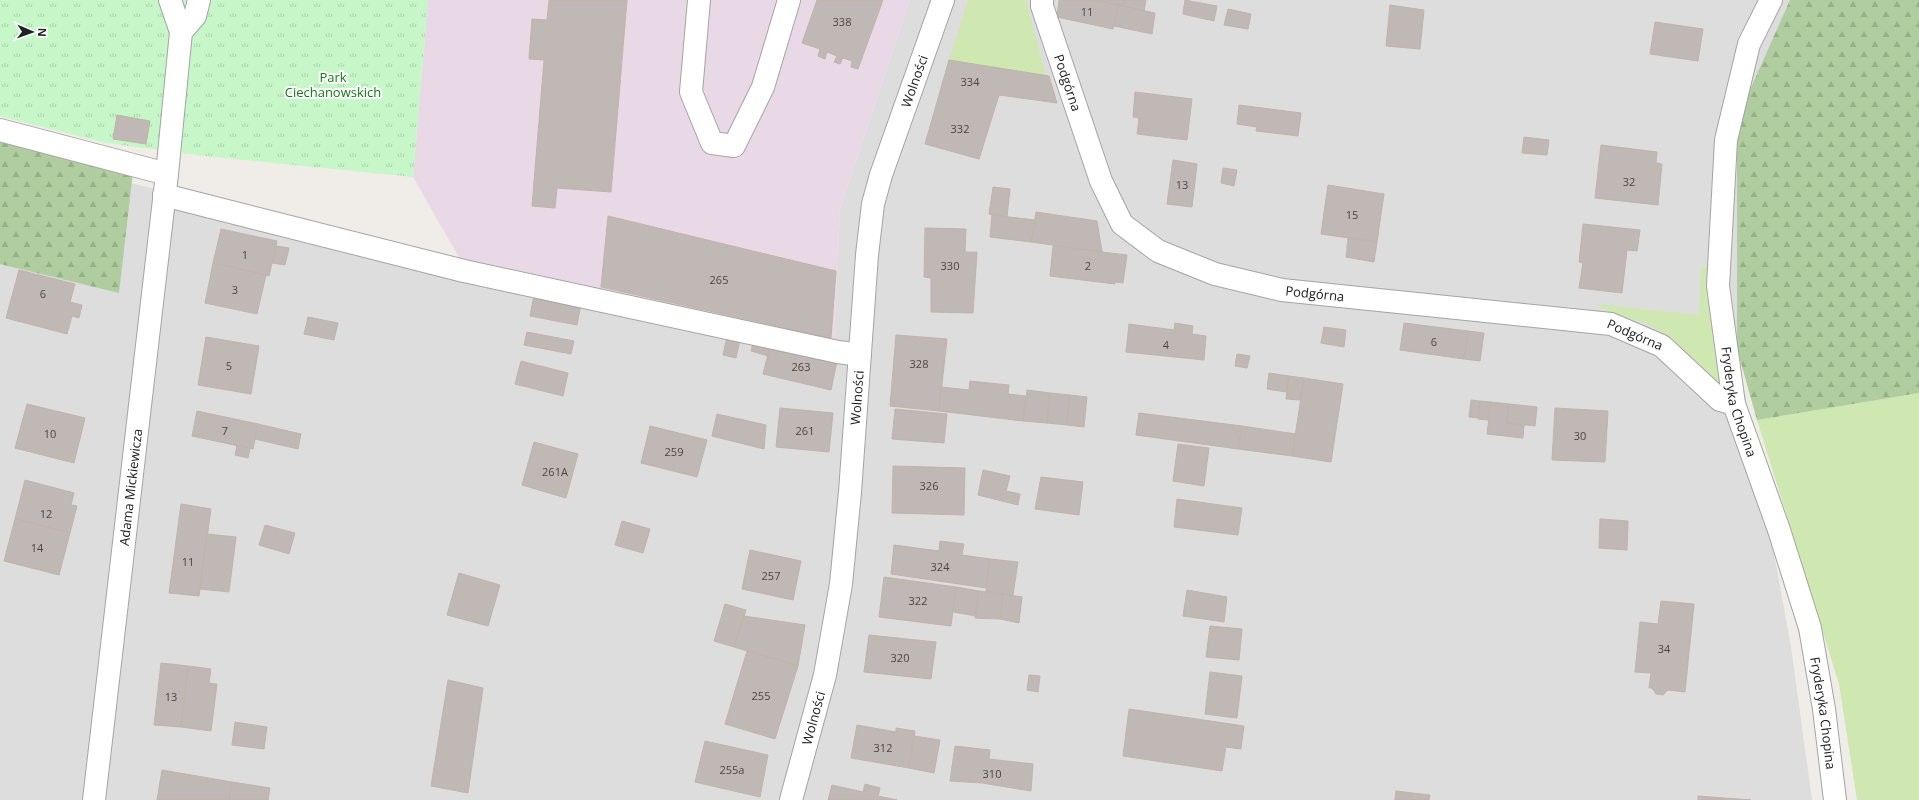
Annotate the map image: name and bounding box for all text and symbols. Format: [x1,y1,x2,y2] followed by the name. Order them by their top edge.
[1081,4,1093,19] house number: 11
[12,12,52,52] north arrow
[833,14,851,29] house number: 338
[35,28,50,37] text: N
[897,52,932,110] street label: Wolności
[1050,52,1086,114] street label: Podgórna
[285,68,381,101] park label: Park Ciechanowskich
[961,74,980,89] house number: 334
[951,121,969,136] house number: 332
[1623,174,1635,189] house number: 32
[1176,177,1188,192] house number: 13
[1346,207,1358,222] house number: 15
[242,247,248,262] house number: 1
[941,258,959,273] house number: 330
[1085,258,1091,273] house number: 2
[710,272,728,287] house number: 265
[1285,281,1345,305] street label: Podgórna
[232,282,238,297] house number: 3
[40,286,46,301] house number: 6
[1605,314,1666,354] street label: Podgórna
[1431,334,1437,349] house number: 6
[1163,337,1170,352] house number: 4
[1717,345,1761,459] street label: Fryderyka Chopina
[910,356,928,371] house number: 328
[226,358,232,373] house number: 5
[792,359,810,374] house number: 263
[846,370,868,426] street label: Wolności
[222,423,228,438] house number: 7
[796,423,814,438] house number: 261
[44,426,56,441] house number: 10
[115,428,146,547] street label: Adama Mickiewicza
[1574,428,1586,443] house number: 30
[665,444,683,459] house number: 259
[542,464,568,479] house number: 261A
[920,478,938,493] house number: 326
[40,506,52,521] house number: 12
[31,540,44,555] house number: 14
[182,554,194,569] house number: 11
[931,559,950,574] house number: 324
[762,568,780,583] house number: 257
[909,593,927,608] house number: 322
[1658,641,1671,656] house number: 34
[891,650,909,665] house number: 320
[1806,655,1840,770] street label: Fryderyka Chopina
[752,688,770,703] house number: 255
[165,689,177,704] house number: 13
[797,689,829,747] street label: Wolności
[874,740,892,755] house number: 312
[720,762,744,777] house number: 255a
[983,766,1001,781] house number: 310

